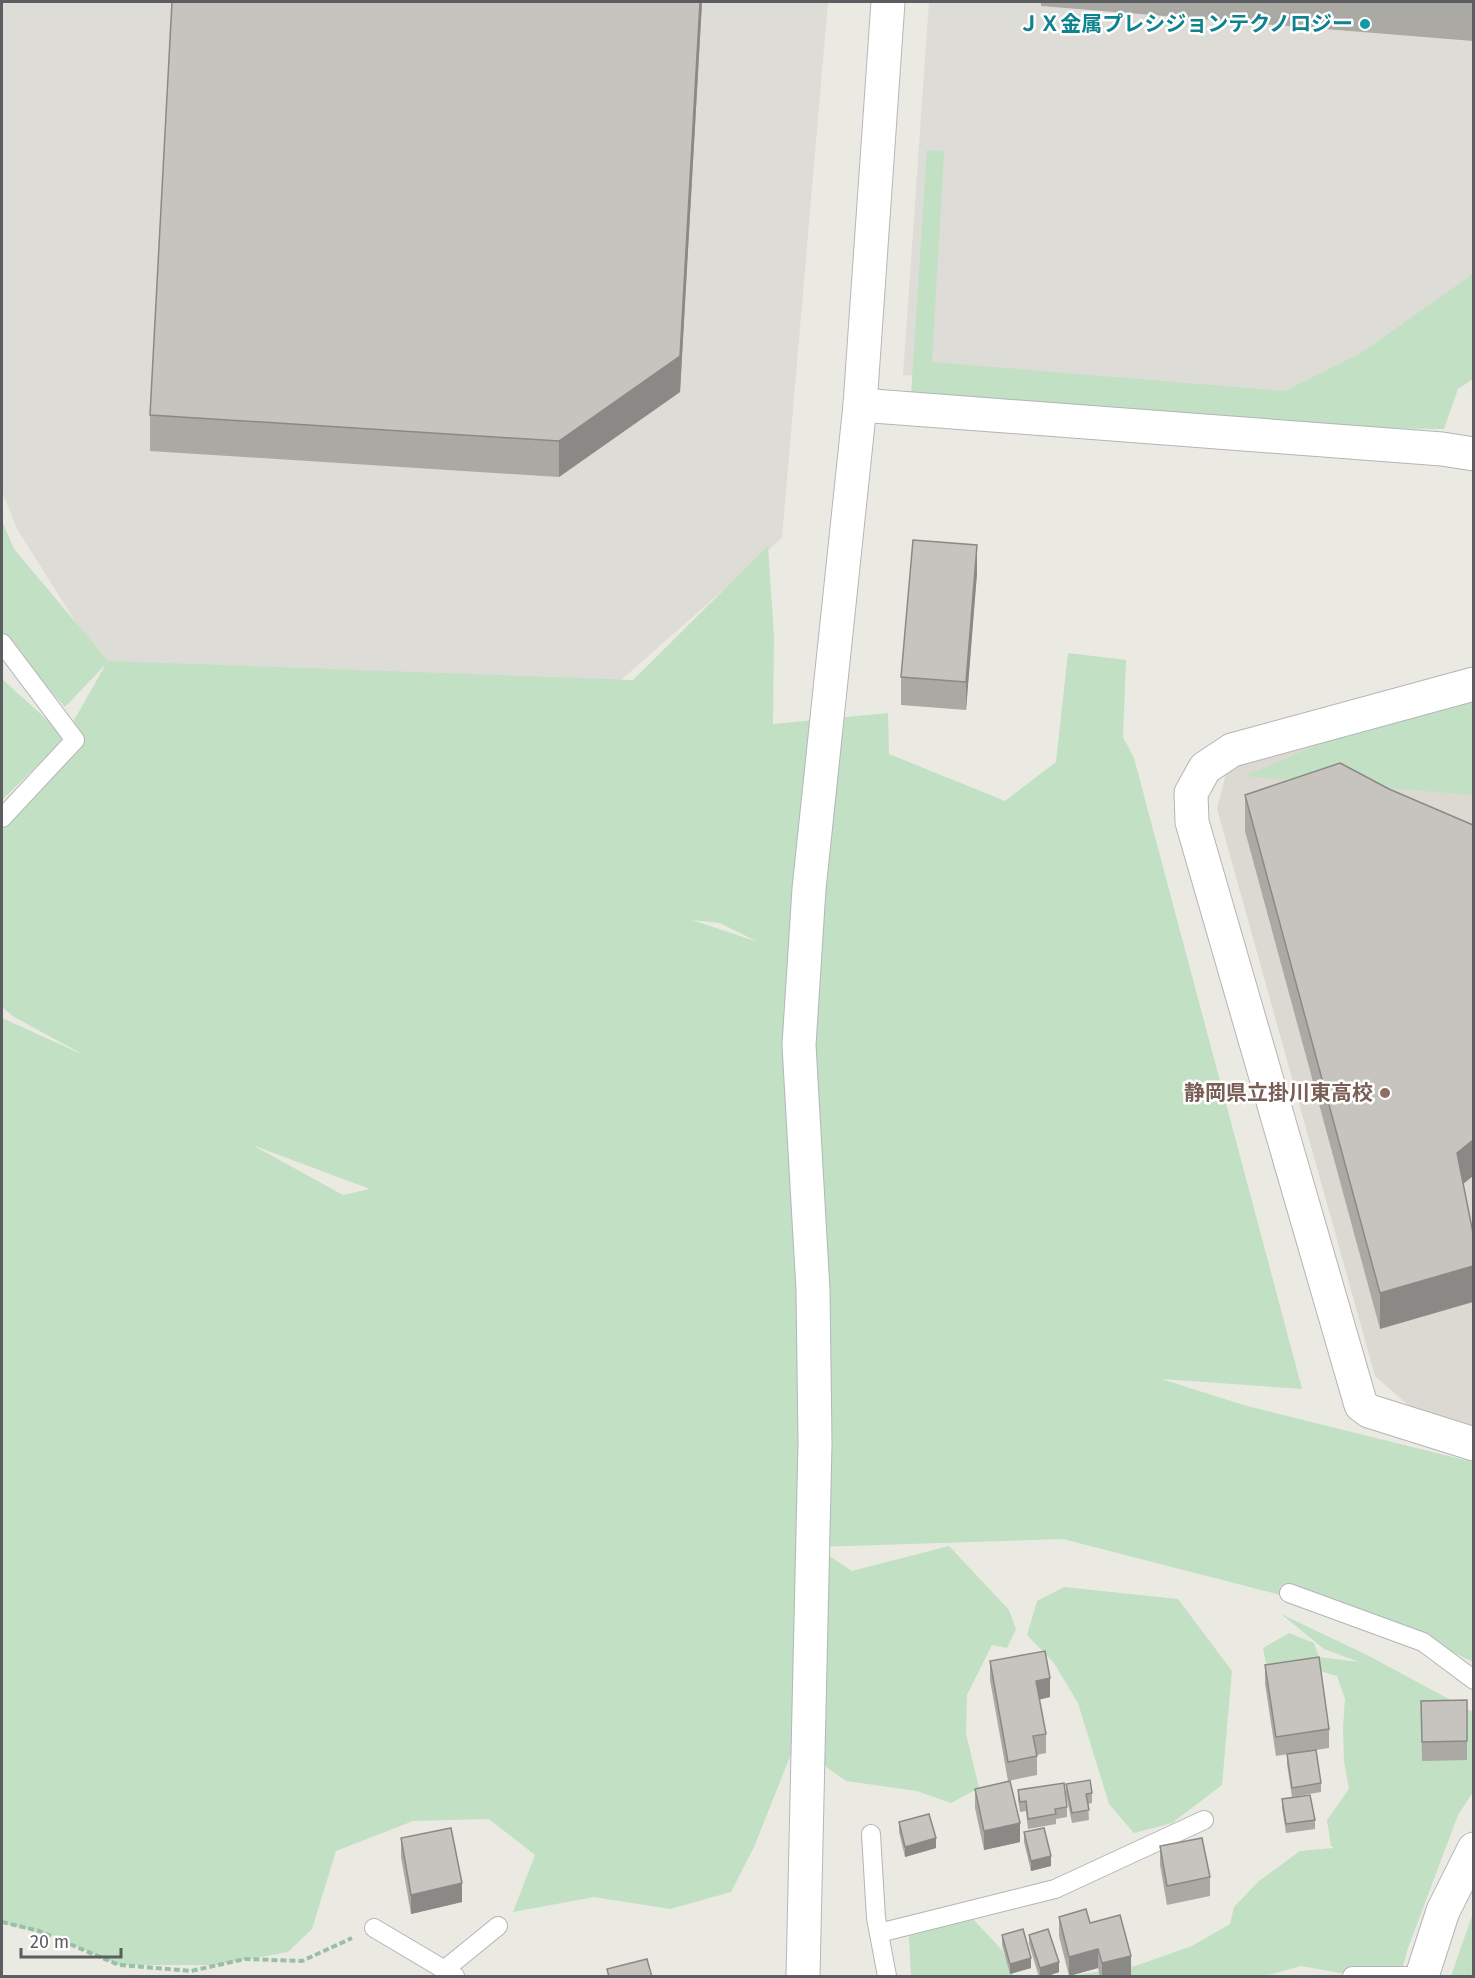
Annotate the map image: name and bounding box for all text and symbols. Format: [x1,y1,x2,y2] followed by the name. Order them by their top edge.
[1018,11,1353,37] place label: ＪＸ金属プレシジョンテクノロジー
[1358,17,1372,31] marker: ＪＸ金属プレシジョンテクノロジー
[1184,1080,1373,1106] place label: 静岡県立掛川東高校
[1378,1086,1392,1100] marker: 静岡県立掛川東高校
[21,1921,122,1959] scale bar
[30,1931,69,1953] text: 20 m

